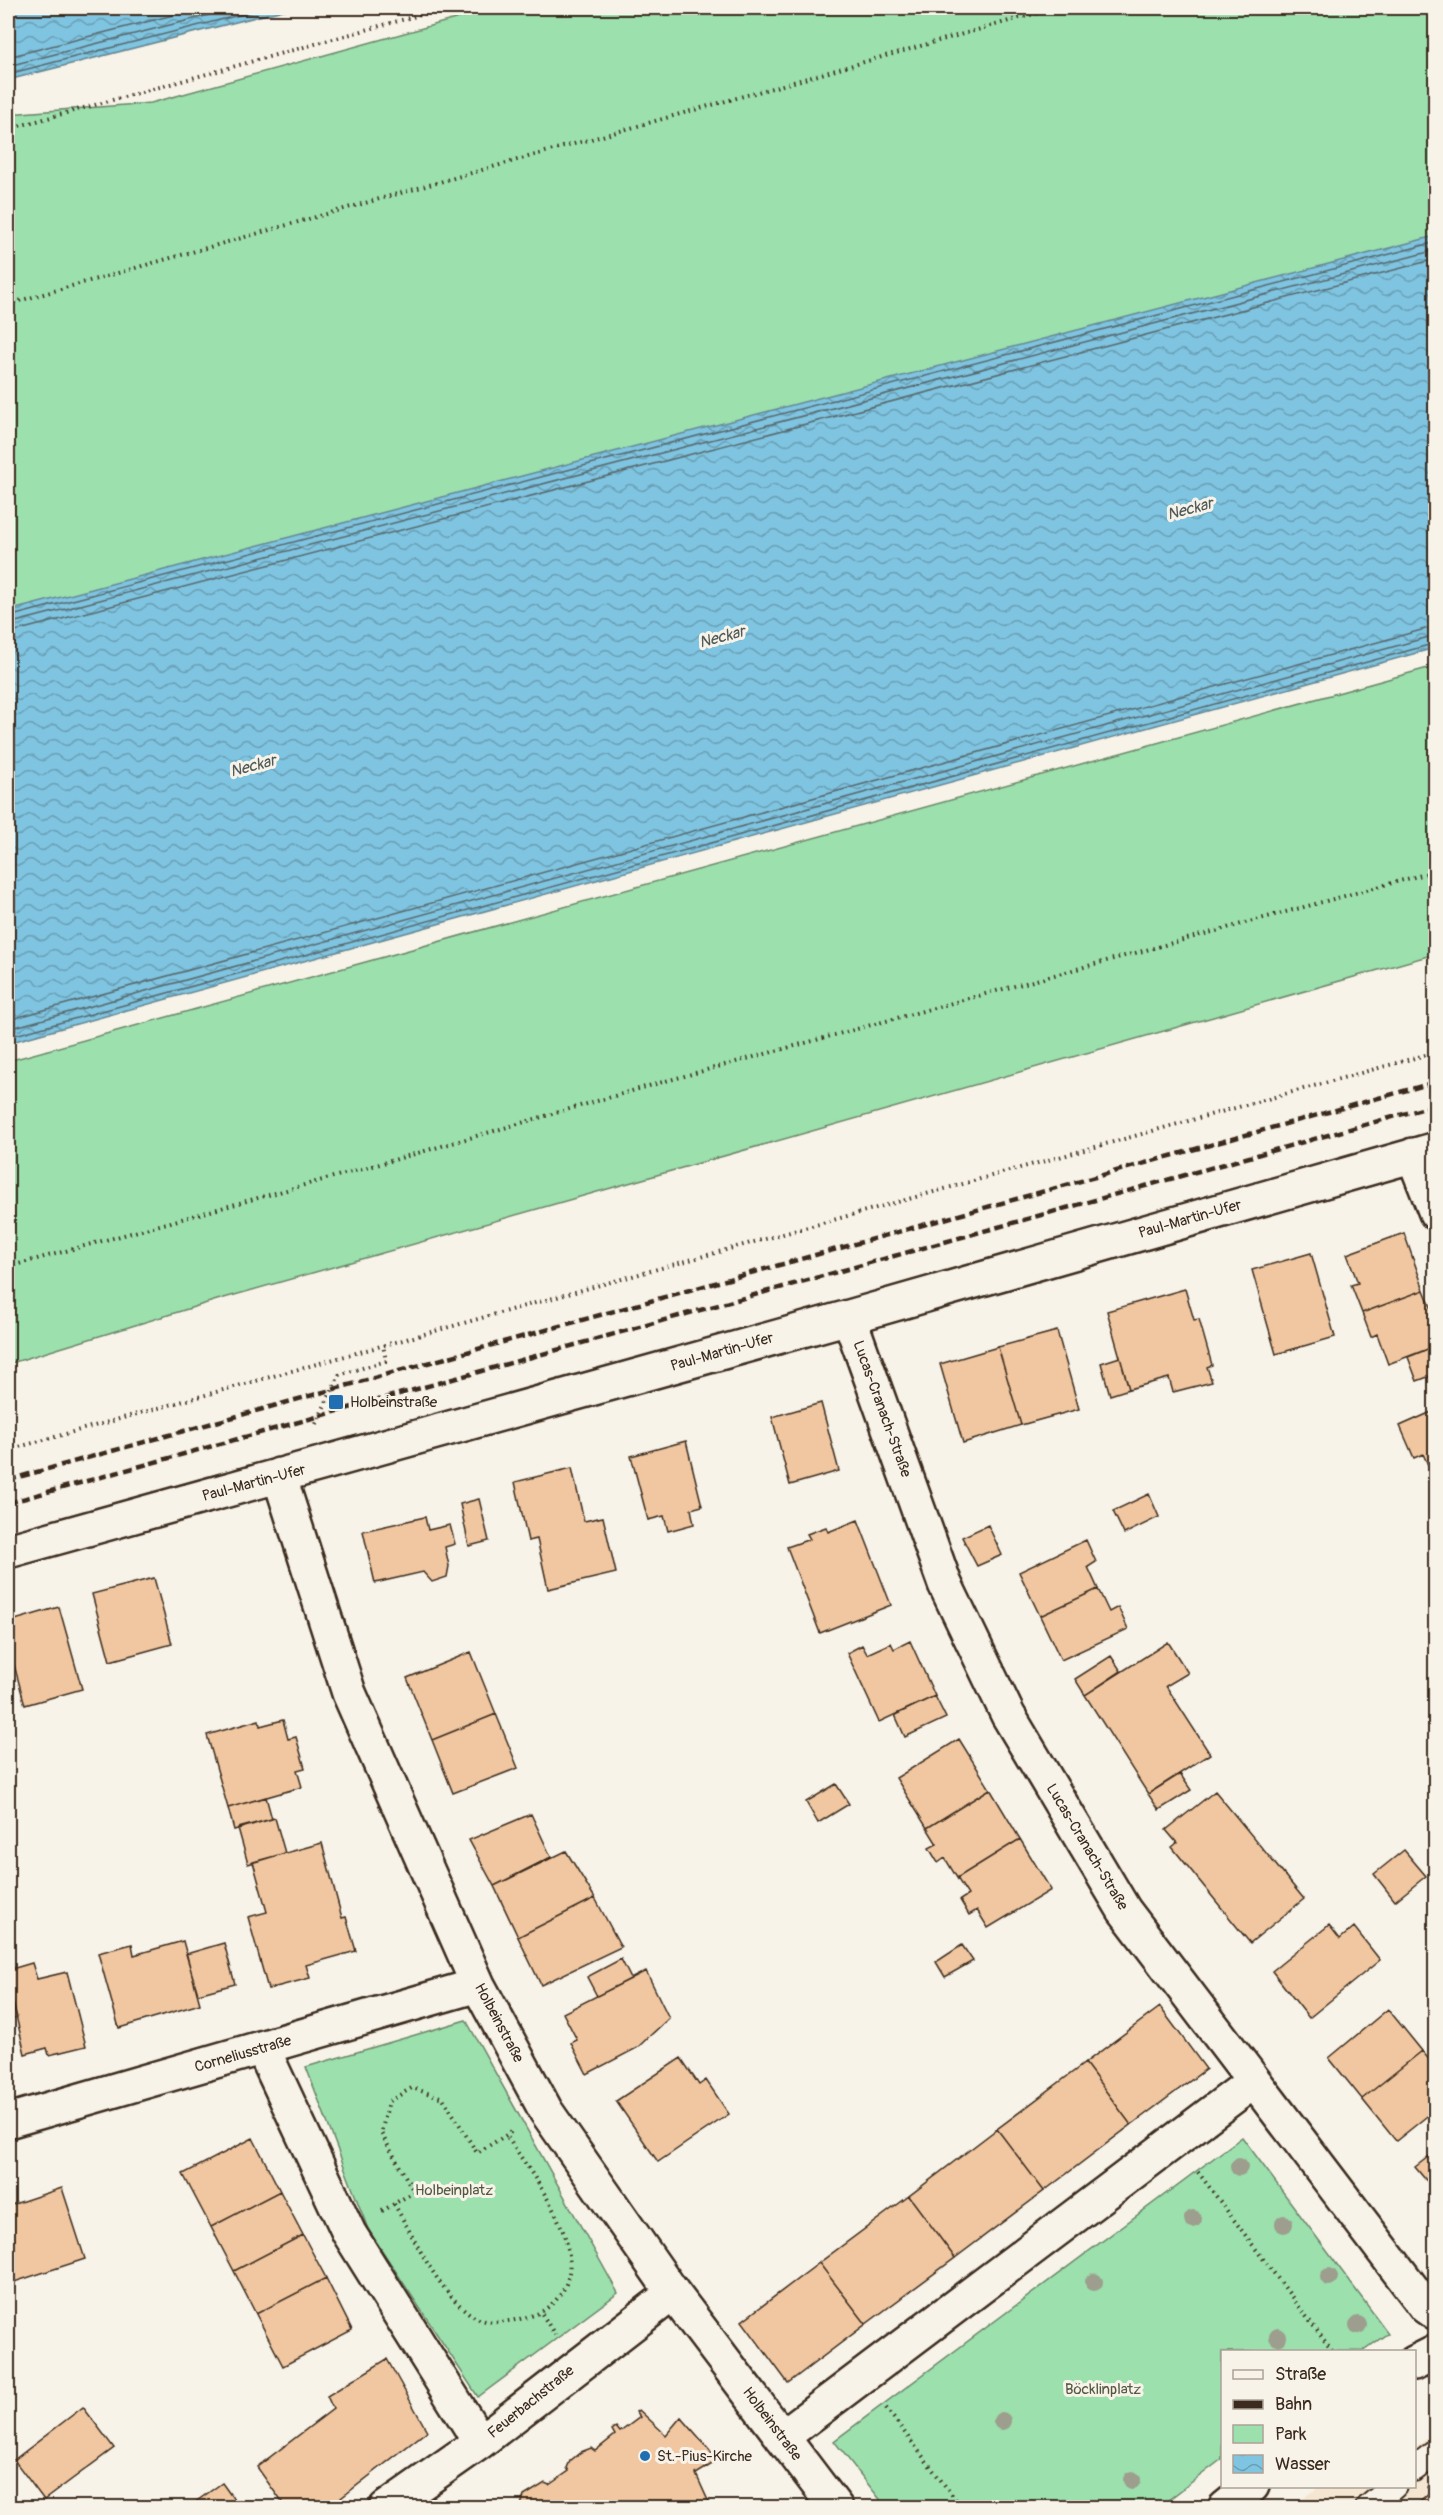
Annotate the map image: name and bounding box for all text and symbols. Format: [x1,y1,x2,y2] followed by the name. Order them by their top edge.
[1165,493,1217,525] water label: Neckar
[697,621,749,653] water label: Neckar
[228,750,280,782] water label: Neckar
[1136,1195,1244,1243] street label: Paul-Martin-Ufer
[668,1328,776,1376] street label: Paul-Martin-Ufer
[848,1338,916,1480] street label: Lucas-Cranach-Straße
[327,1393,345,1411] marker: Holbeinstraße
[350,1393,438,1412] place label: Holbeinstraße
[200,1460,308,1506] street label: Paul-Martin-Ufer
[1042,1780,1133,1914] street label: Lucas-Cranach-Straße
[470,1980,528,2067] street label: Holbeinstraße
[192,2031,294,2077] street label: Corneliusstraße
[415,2181,493,2200] park label: Holbeinplatz
[1221,2350,1416,2488] legend
[484,2361,579,2443] street label: Feuerbachstraße
[1275,2363,1326,2386] text: Straße
[1065,2380,1141,2399] park label: Böcklinplatz
[738,2383,806,2465] street label: Holbeinstraße
[1275,2393,1312,2416] text: Bahn
[1275,2423,1307,2446] text: Park
[657,2447,752,2466] place label: St.-Pius-Kirche
[638,2449,652,2463] marker: St.-Pius-Kirche
[1275,2453,1331,2476] text: Wasser

